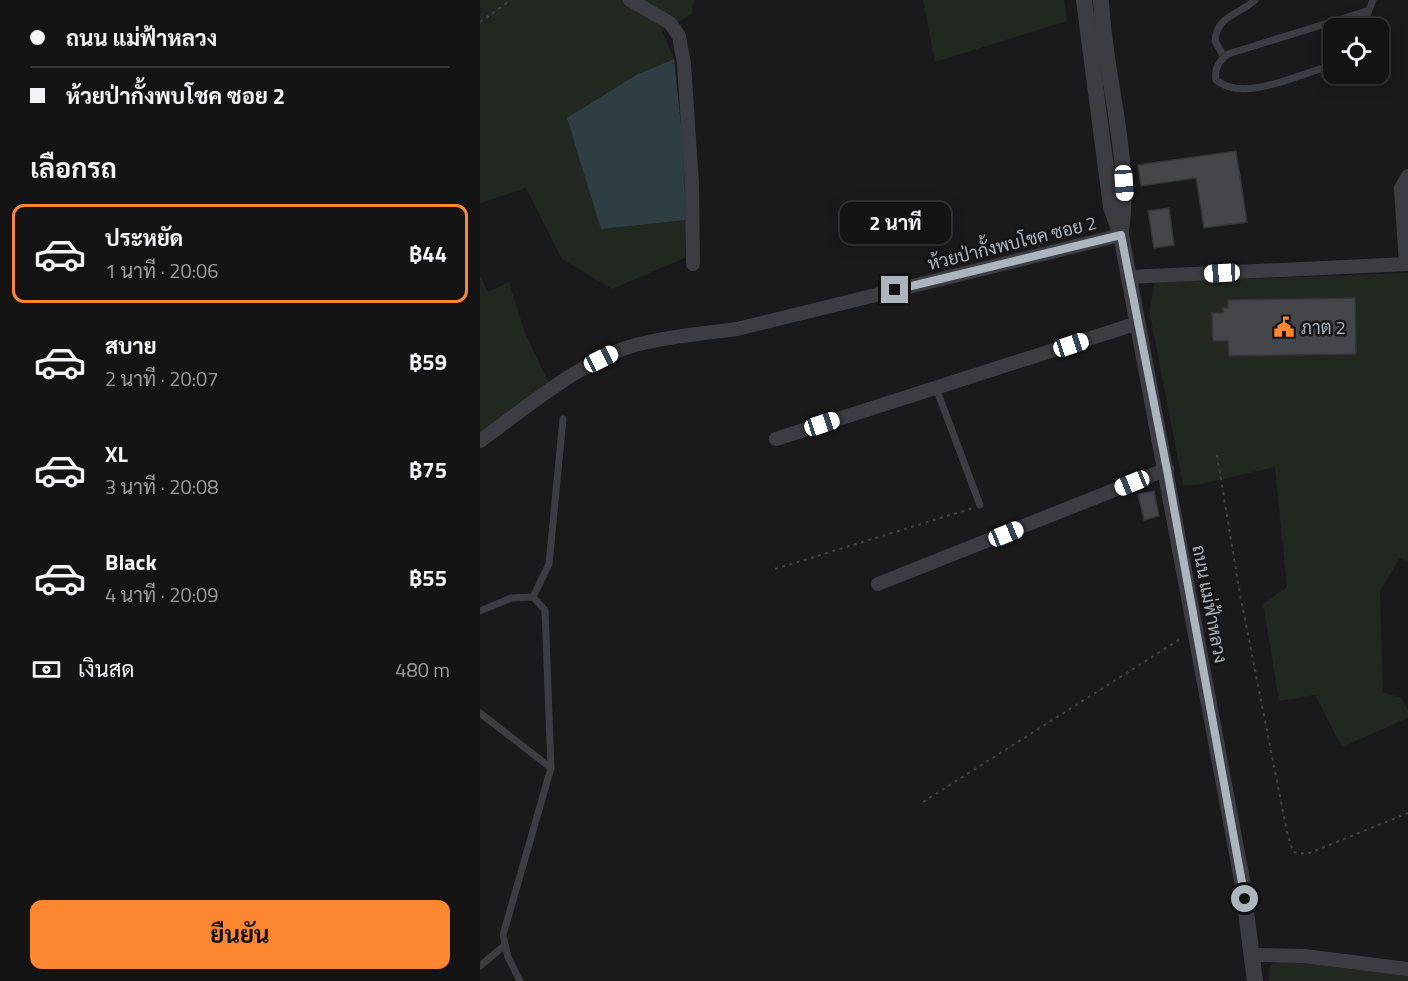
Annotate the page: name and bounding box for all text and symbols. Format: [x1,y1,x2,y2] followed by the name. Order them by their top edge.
[1323,18,1389,84] map controls
[1323,18,1389,84] button: locate
[66,21,217,55] text: ถนน แม่ฟ้าหลวง
[66,79,285,113] text: ห้วยป่ากั้งพบโชค ซอย 2
[30,147,117,188] text: เลือกรถ
[1114,164,1134,202] car
[840,203,950,245] callout: 2 นาที
[869,207,922,238] text: 2 นาที
[924,208,1099,277] street label: ห้วยป่ากั้งพบโชค ซอย 2
[105,221,183,255] text: ประหยัด
[33,227,87,281] icon: car
[409,237,447,271] text: ฿44
[105,255,218,286] text: 1 นาที · 20:06
[1204,263,1240,283] car
[881,276,908,303] route end
[1301,314,1346,341] place label: ภาต 2
[1272,315,1296,339] public building icon: ภาต 2
[105,329,157,363] text: สบาย
[1051,331,1091,359] car
[33,335,87,389] icon: car
[581,343,621,375] car
[409,345,447,379] text: ฿59
[105,363,218,394] text: 2 นาที · 20:07
[802,410,842,438] car
[105,437,128,471] text: XL
[33,443,87,497] icon: car
[409,453,447,487] text: ฿75
[1112,468,1152,498] car
[105,471,218,502] text: 3 นาที · 20:08
[986,519,1026,549] car
[1185,543,1235,665] street label: ถนน แม่ฟ้าหลวง
[105,545,157,579] text: Black
[33,551,87,605] icon: car
[409,561,447,595] text: ฿55
[105,579,218,610] text: 4 นาที · 20:09
[78,652,135,686] text: เงินสด
[30,653,63,686] icon: cash
[395,654,450,685] text: 480 m
[1231,885,1258,912] route start
[30,900,450,969] button: ยืนยัน

